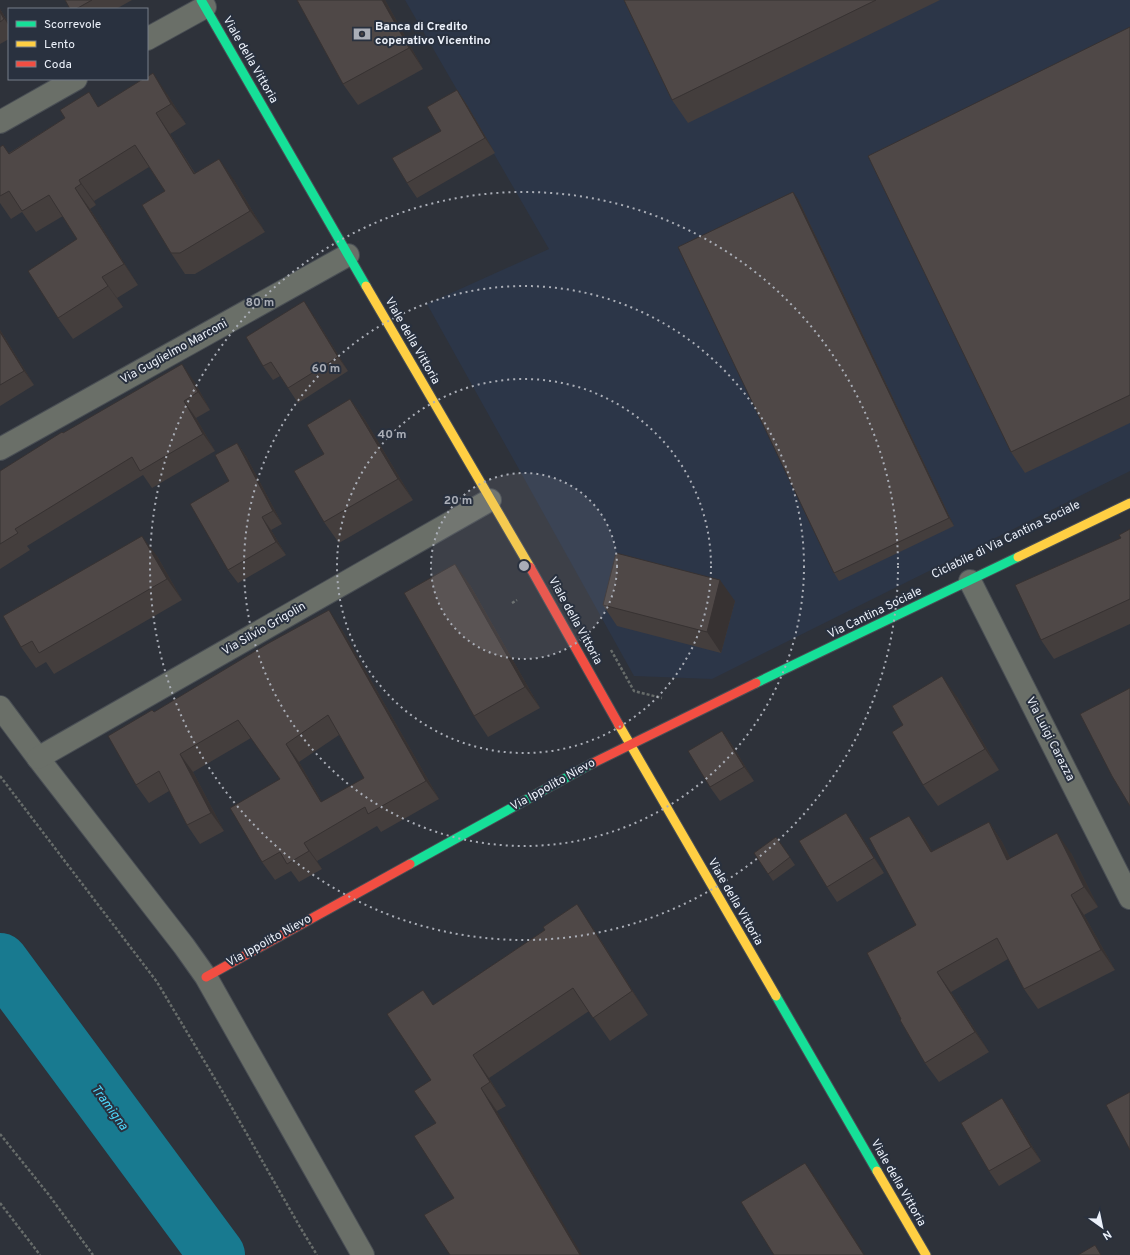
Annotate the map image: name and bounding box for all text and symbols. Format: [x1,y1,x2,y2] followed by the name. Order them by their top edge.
[8,8,148,80] legend
[219,14,281,106] street label: Viale della Vittoria
[44,17,101,33] text: Scorrevole
[375,19,491,49] place label: Banca di Credito coperativo Vicentino
[352,24,372,44] bank icon: Banca di Credito coperativo Vicentino
[44,37,75,53] text: Lento
[44,57,72,73] text: Coda
[246,295,274,311] text: 80 m
[381,295,443,387] street label: Viale della Vittoria
[118,316,230,388] street label: Via Guglielmo Marconi
[312,361,340,377] text: 60 m
[377,427,407,443] text: 40 m
[444,493,472,509] text: 20 m
[929,497,1083,583] street label: Ciclabile di Via Cantina Sociale
[517,559,531,573] centre of rings
[544,574,606,668] street label: Viale della Vittoria
[825,583,925,643] street label: Via Cantina Sociale
[219,598,309,660] street label: Via Silvio Grigolin
[1022,694,1078,784] street label: Via Luigi Carazza
[508,755,598,815] street label: Via Ippolito Nievo
[704,856,766,948] street label: Viale della Vittoria
[224,911,314,971] street label: Via Ippolito Nievo
[87,1082,131,1134] water label: Tramigna
[867,1137,929,1229] street label: Viale della Vittoria
[1082,1207,1122,1247] north arrow
[1100,1227,1114,1243] text: N

